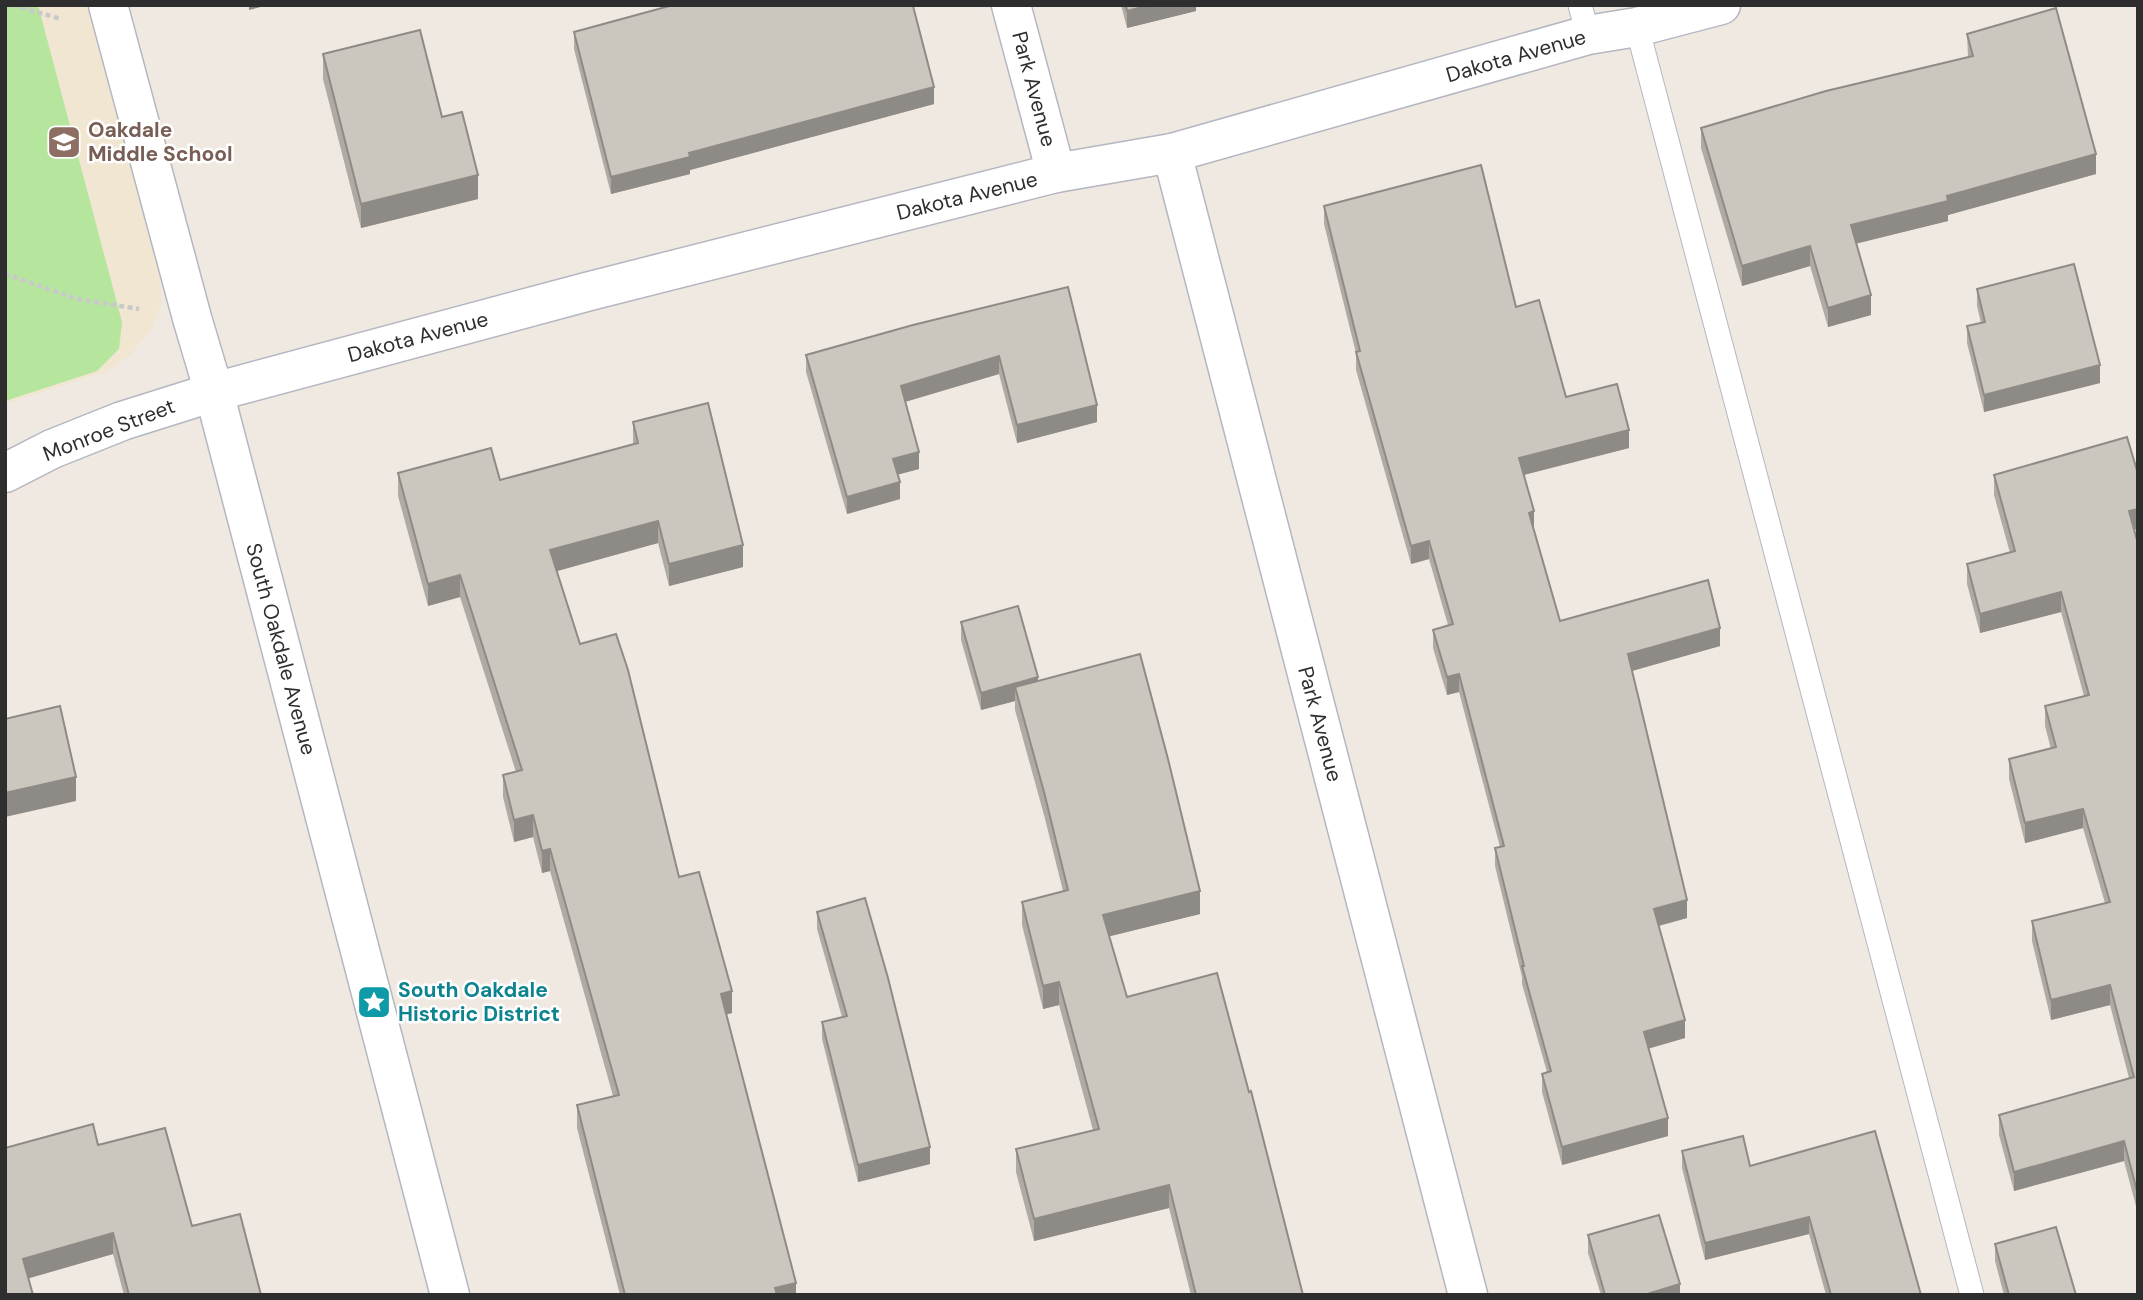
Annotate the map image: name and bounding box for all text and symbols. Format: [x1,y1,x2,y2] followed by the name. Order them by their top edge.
[1443,23,1589,89] street label: Dakota Avenue
[1005,28,1063,150] street label: Park Avenue
[88,116,233,168] place label: Oakdale Middle School
[45,123,83,161] school or university icon: Oakdale Middle School
[894,165,1040,227] street label: Dakota Avenue
[345,305,491,369] street label: Dakota Avenue
[39,392,179,468] street label: Monroe Street
[239,540,323,758] street label: South Oakdale Avenue
[1291,663,1349,785] street label: Park Avenue
[398,976,560,1028] place label: South Oakdale Historic District
[355,983,393,1021] place icon: South Oakdale Historic District

